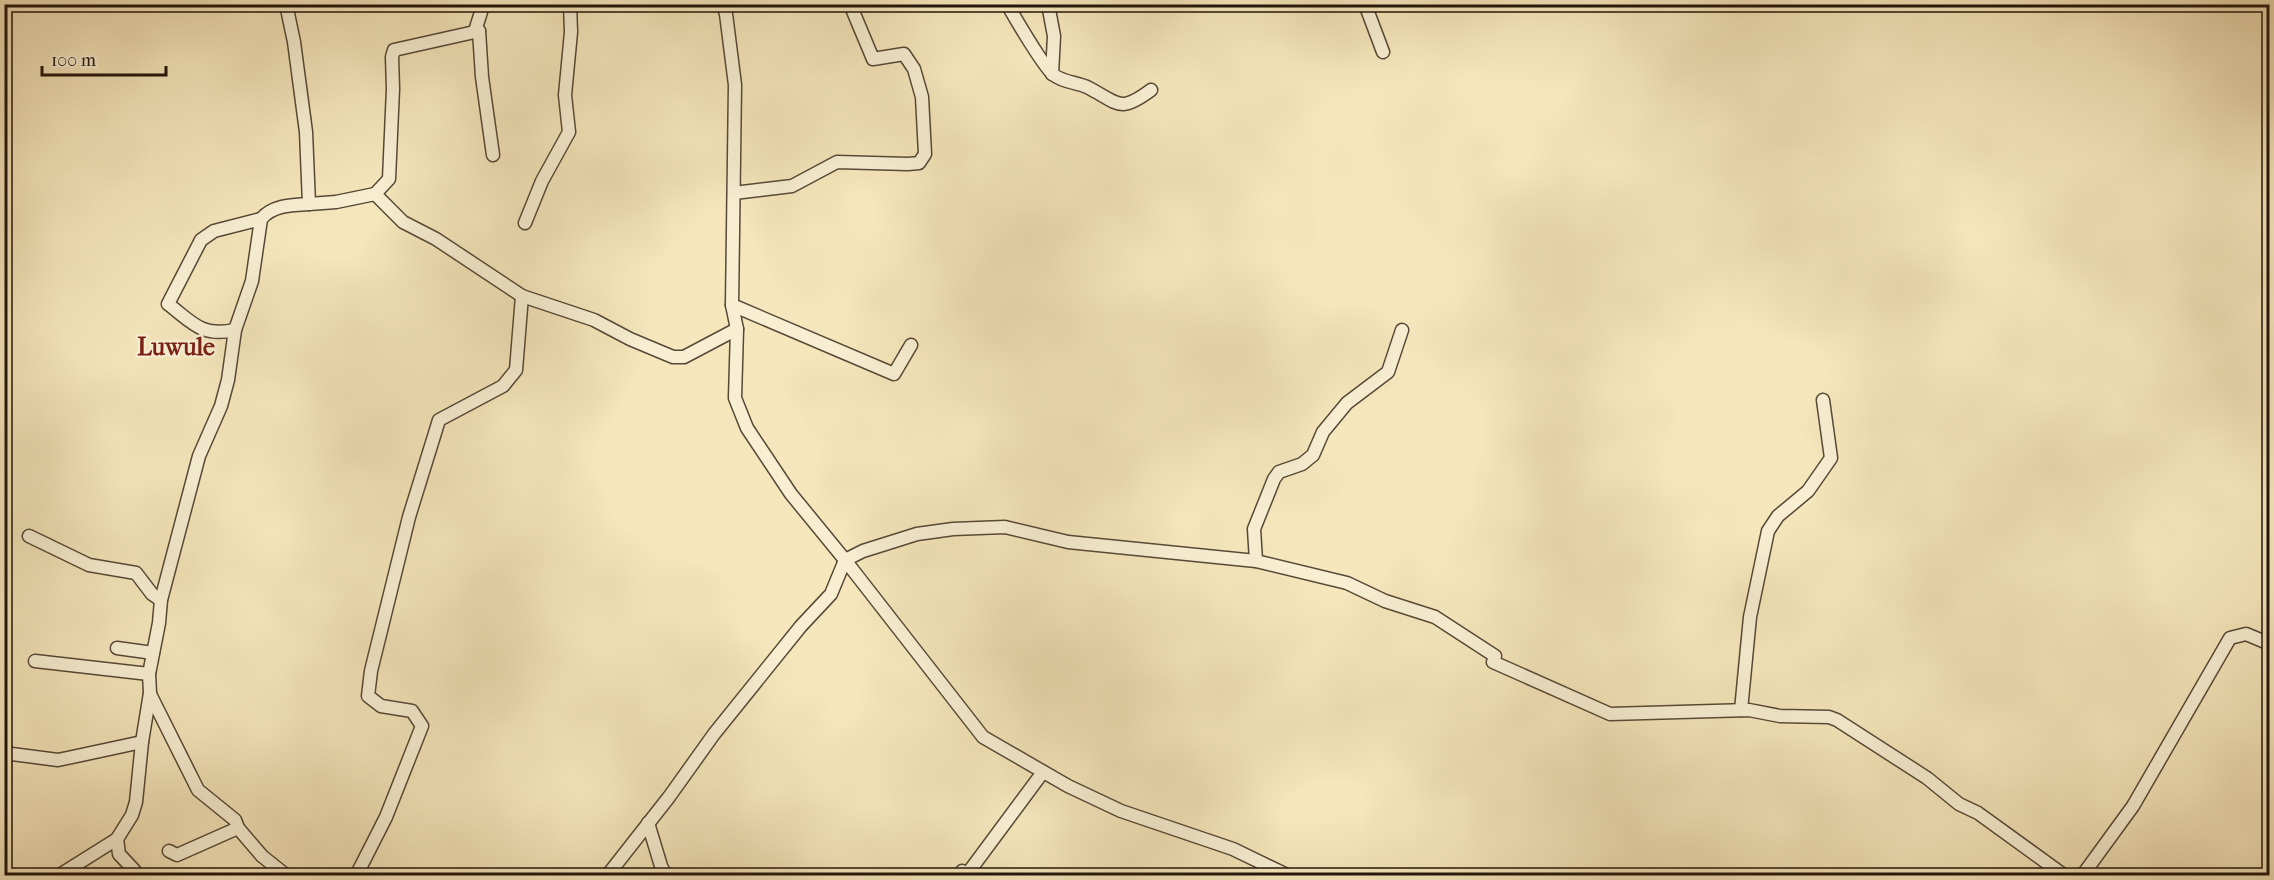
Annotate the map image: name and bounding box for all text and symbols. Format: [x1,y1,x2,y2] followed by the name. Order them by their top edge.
[42,39,166,77] scale bar
[51,50,96,71] text: 100 m
[137,333,215,361] district label: Luwule

